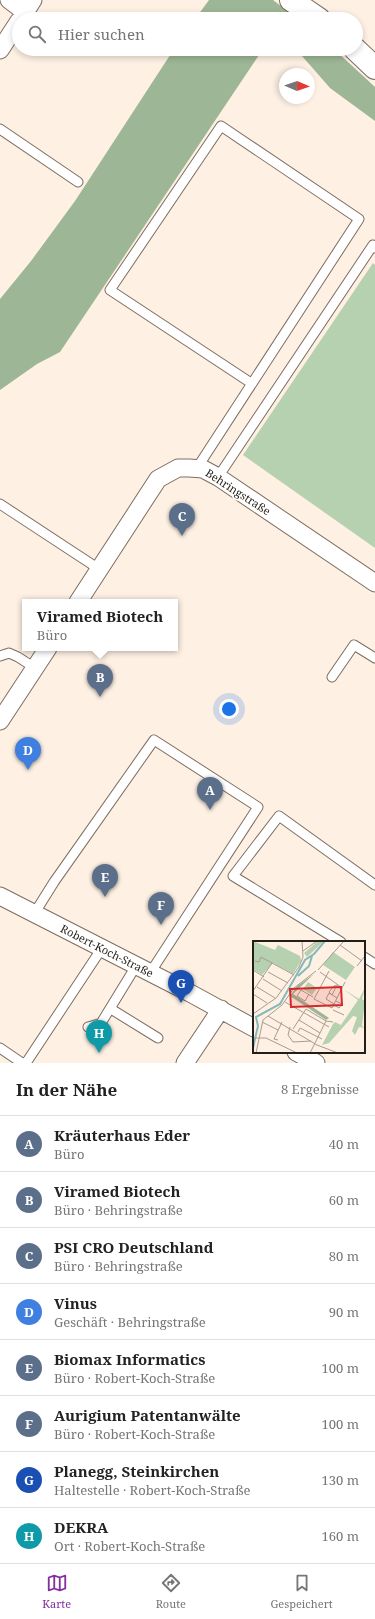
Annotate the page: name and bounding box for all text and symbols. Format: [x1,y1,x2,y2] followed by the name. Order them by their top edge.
[12,12,363,56] search box
[26,23,48,45] icon: search
[58,24,145,44] text: Hier suchen
[279,68,315,104] north arrow
[203,465,274,518] street label: Behringstraße
[169,503,195,536] pin: C
[22,599,178,651] popup
[37,606,163,626] text: Viramed Biotech
[37,626,67,644] text: Büro
[87,664,113,697] pin: B
[219,699,239,719] your location
[15,737,41,770] pin: D
[197,777,223,810] pin: A
[92,864,118,897] pin: E
[148,892,174,925] pin: F
[58,921,156,981] street label: Robert-Koch-Straße
[253,941,365,1053] inset map
[168,970,194,1003] pin: G
[86,1020,112,1053] pin: H
[16,1078,117,1101] text: In der Nähe
[281,1080,359,1098] text: 8 Ergebnisse
[54,1125,190,1145] text: Kräuterhaus Eder
[24,1135,34,1153] text: A
[329,1135,359,1153] text: 40 m
[54,1145,84,1163] text: Büro
[54,1181,180,1201] text: Viramed Biotech
[25,1191,33,1209] text: B
[329,1191,359,1209] text: 60 m
[54,1201,183,1219] text: Büro · Behringstraße
[54,1237,214,1257] text: PSI CRO Deutschland
[25,1247,33,1265] text: C
[329,1247,359,1265] text: 80 m
[54,1257,183,1275] text: Büro · Behringstraße
[54,1293,97,1313] text: Vinus
[24,1303,34,1321] text: D
[329,1303,359,1321] text: 90 m
[54,1313,206,1331] text: Geschäft · Behringstraße
[54,1349,205,1369] text: Biomax Informatics
[25,1359,33,1377] text: E
[322,1359,359,1377] text: 100 m
[54,1369,215,1387] text: Büro · Robert-Koch-Straße
[54,1405,241,1425] text: Aurigium Patentanwälte
[25,1415,33,1433] text: F
[322,1415,359,1433] text: 100 m
[54,1425,215,1443] text: Büro · Robert-Koch-Straße
[54,1461,219,1481] text: Planegg, Steinkirchen
[24,1471,34,1489] text: G
[322,1471,359,1489] text: 130 m
[54,1481,251,1499] text: Haltestelle · Robert-Koch-Straße
[54,1517,108,1537] text: DEKRA
[24,1527,34,1545] text: H
[322,1527,359,1545] text: 160 m
[54,1537,205,1555] text: Ort · Robert-Koch-Straße
[42,1572,71,1611] tab: Karte
[156,1572,186,1611] tab: Route
[271,1572,333,1611] tab: Gespeichert

